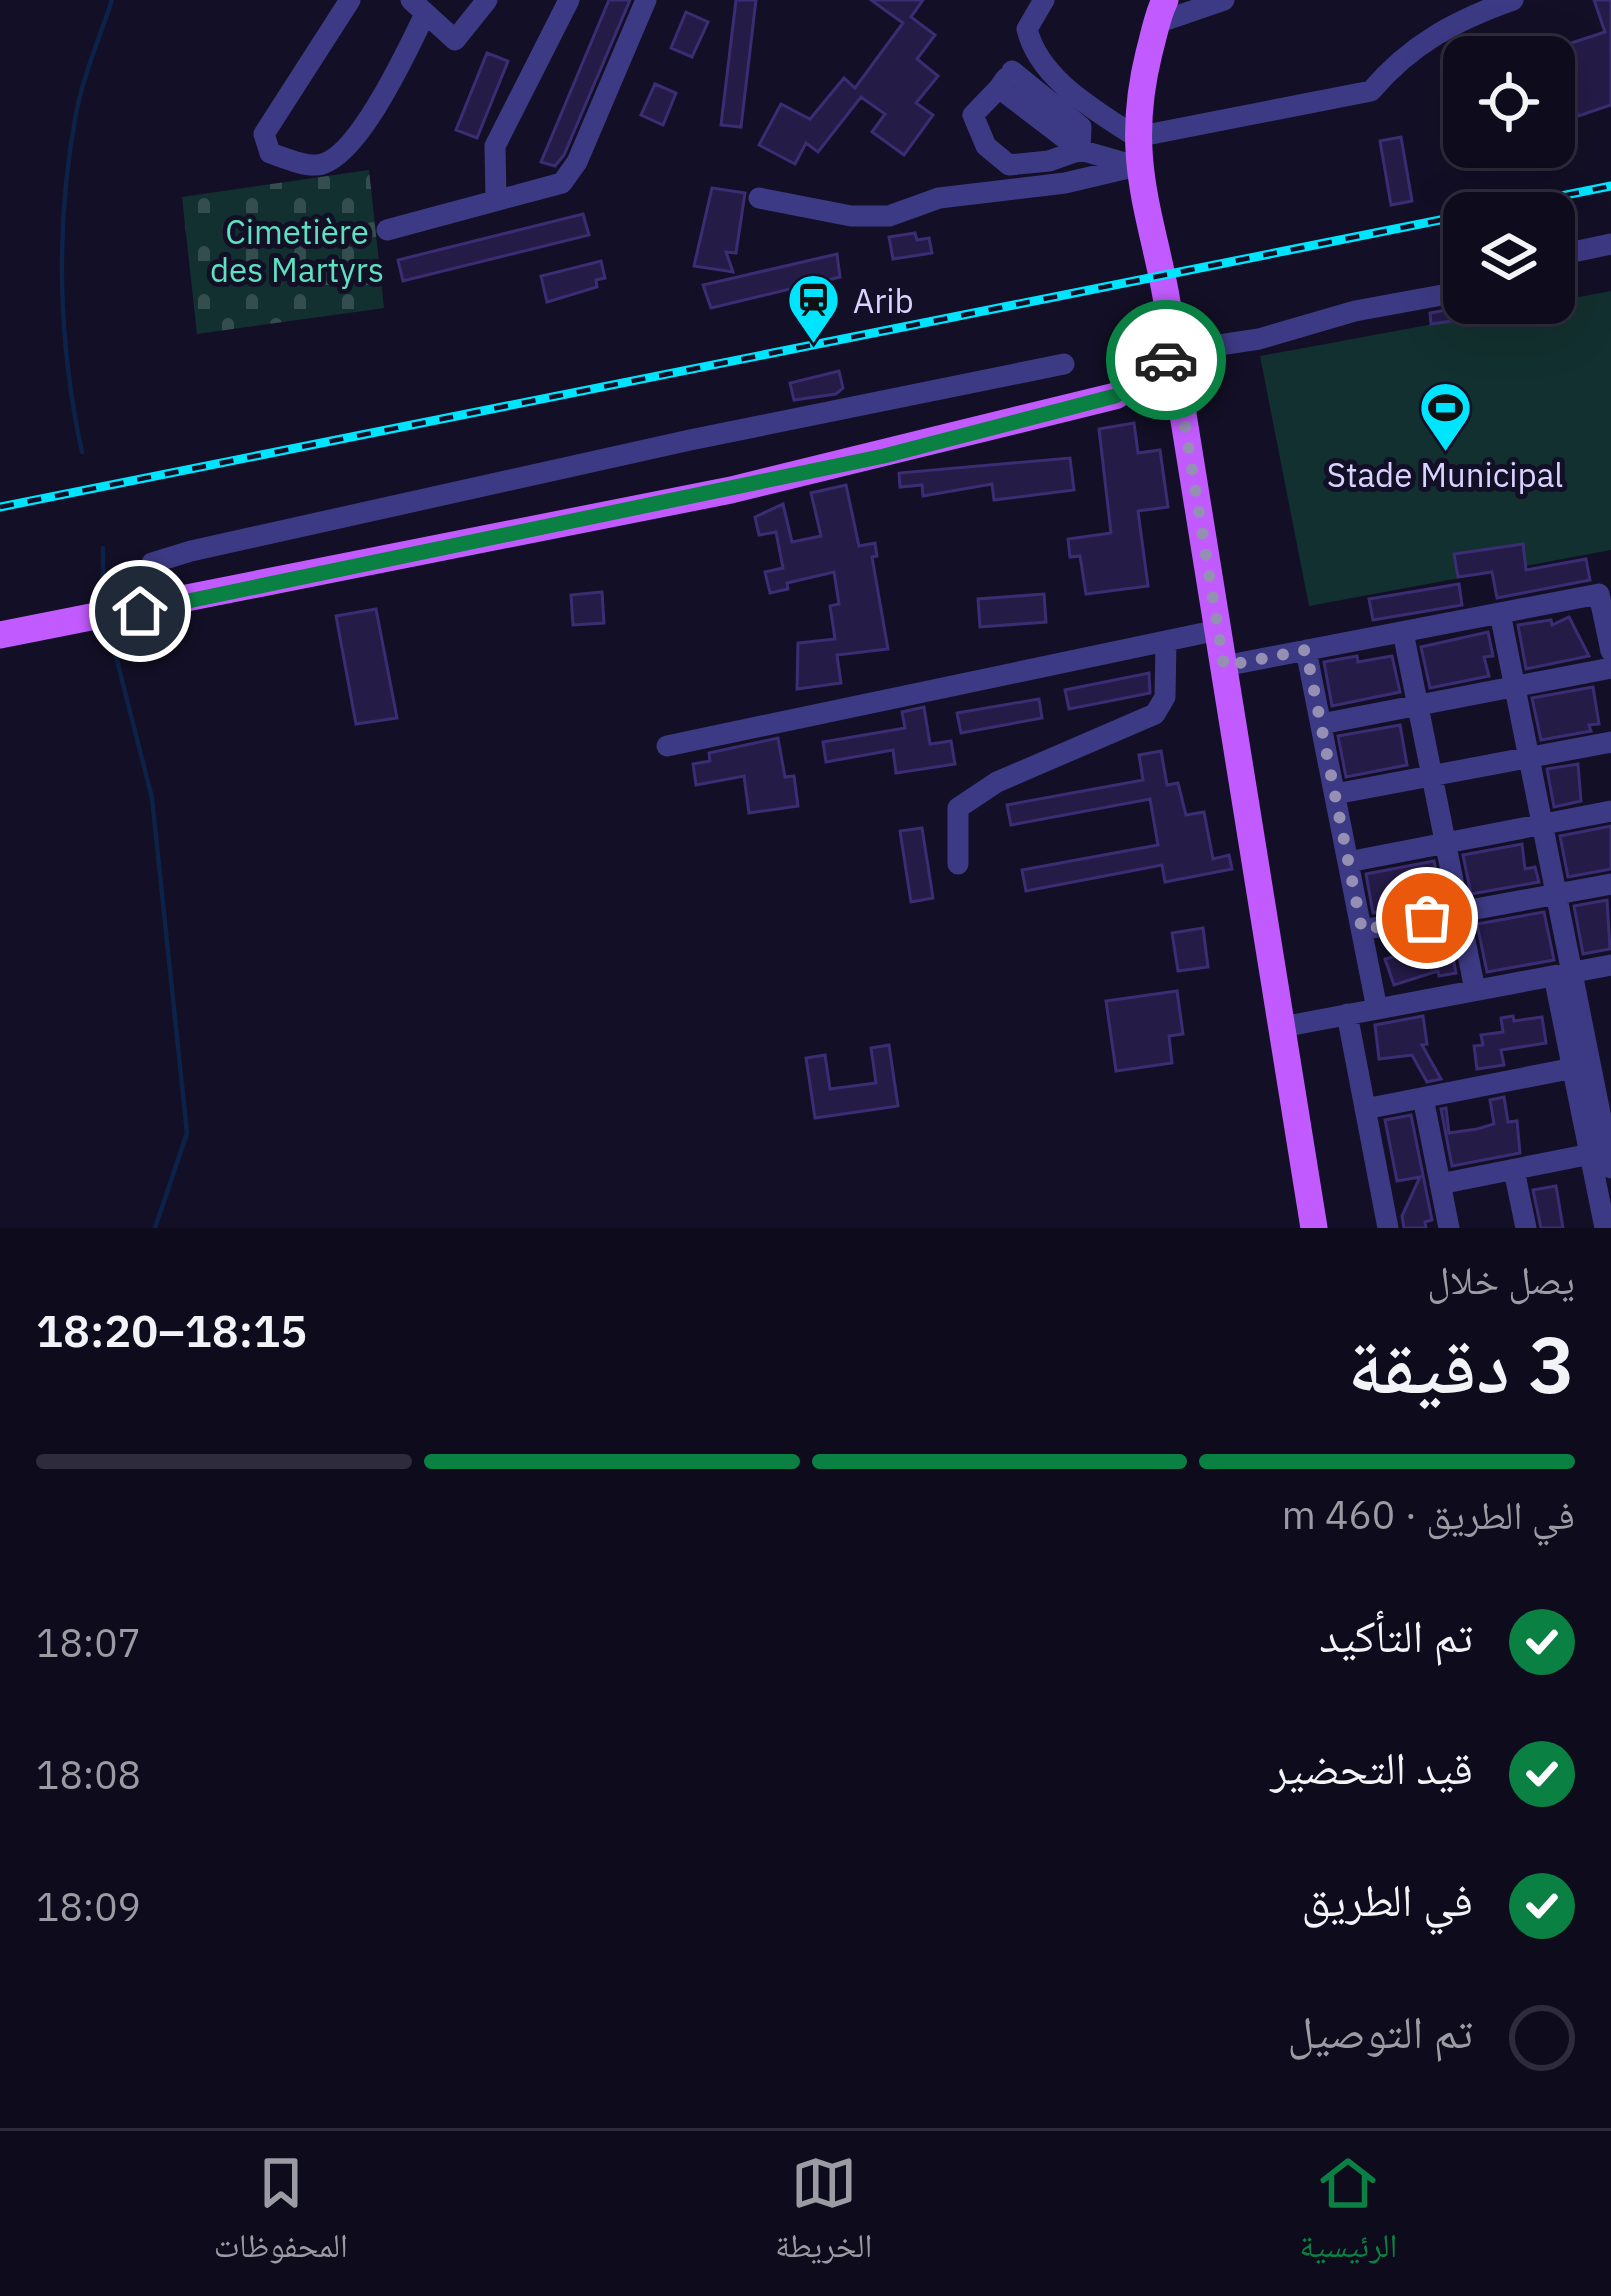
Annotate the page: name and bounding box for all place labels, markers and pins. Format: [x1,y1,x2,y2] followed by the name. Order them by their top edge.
[786,272,842,346] station icon: Arib
[853,279,914,322] place label: Arib
[1417,379,1473,453] sports icon: Stade Municipal
[1327,453,1563,496] place label: Stade Municipal
[89,560,191,662] pin
[1376,867,1478,969] pin

